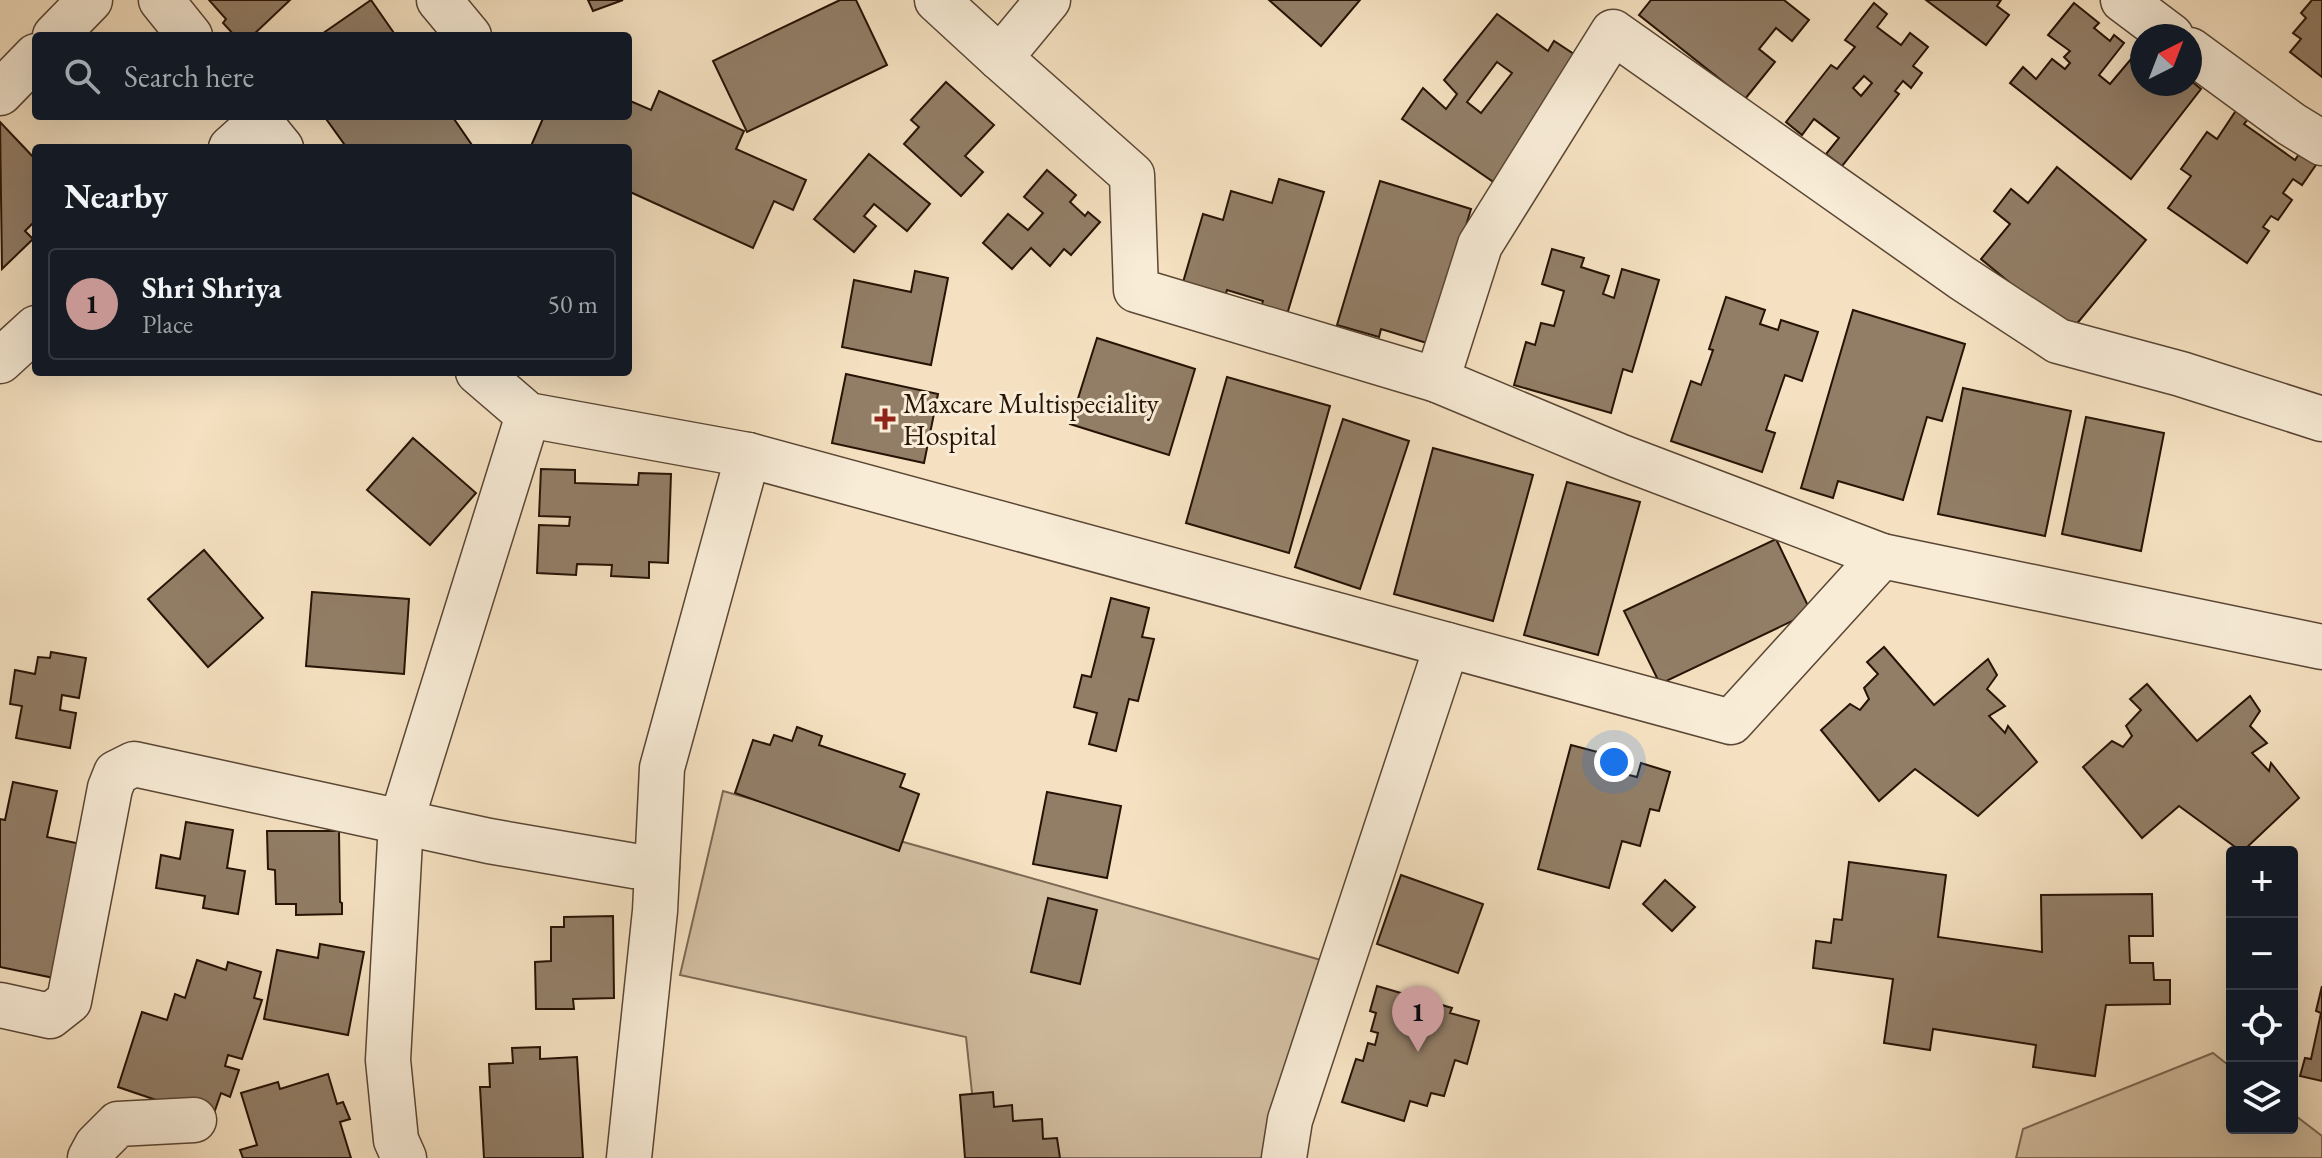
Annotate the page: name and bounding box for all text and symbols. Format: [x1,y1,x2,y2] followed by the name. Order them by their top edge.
[2130,24,2202,96] north arrow
[32,32,632,120] search box
[60,54,104,98] icon: search
[124,57,254,96] text: Search here
[64,174,168,218] text: Nearby
[142,268,282,307] text: Shri Shriya
[85,287,99,321] text: 1
[548,287,598,321] text: 50 m
[142,307,193,341] text: Place
[903,385,1160,453] place label: Maxcare Multispeciality Hospital
[874,408,896,430] marker: Maxcare Multispeciality Hospital
[1594,742,1634,782] your location
[2226,846,2298,1134] map controls
[2226,846,2298,918] button: +
[2226,918,2298,990] button: −
[1392,986,1444,1052] pin: 1
[2226,990,2298,1062] button: locate
[2226,1062,2298,1134] button: layers

